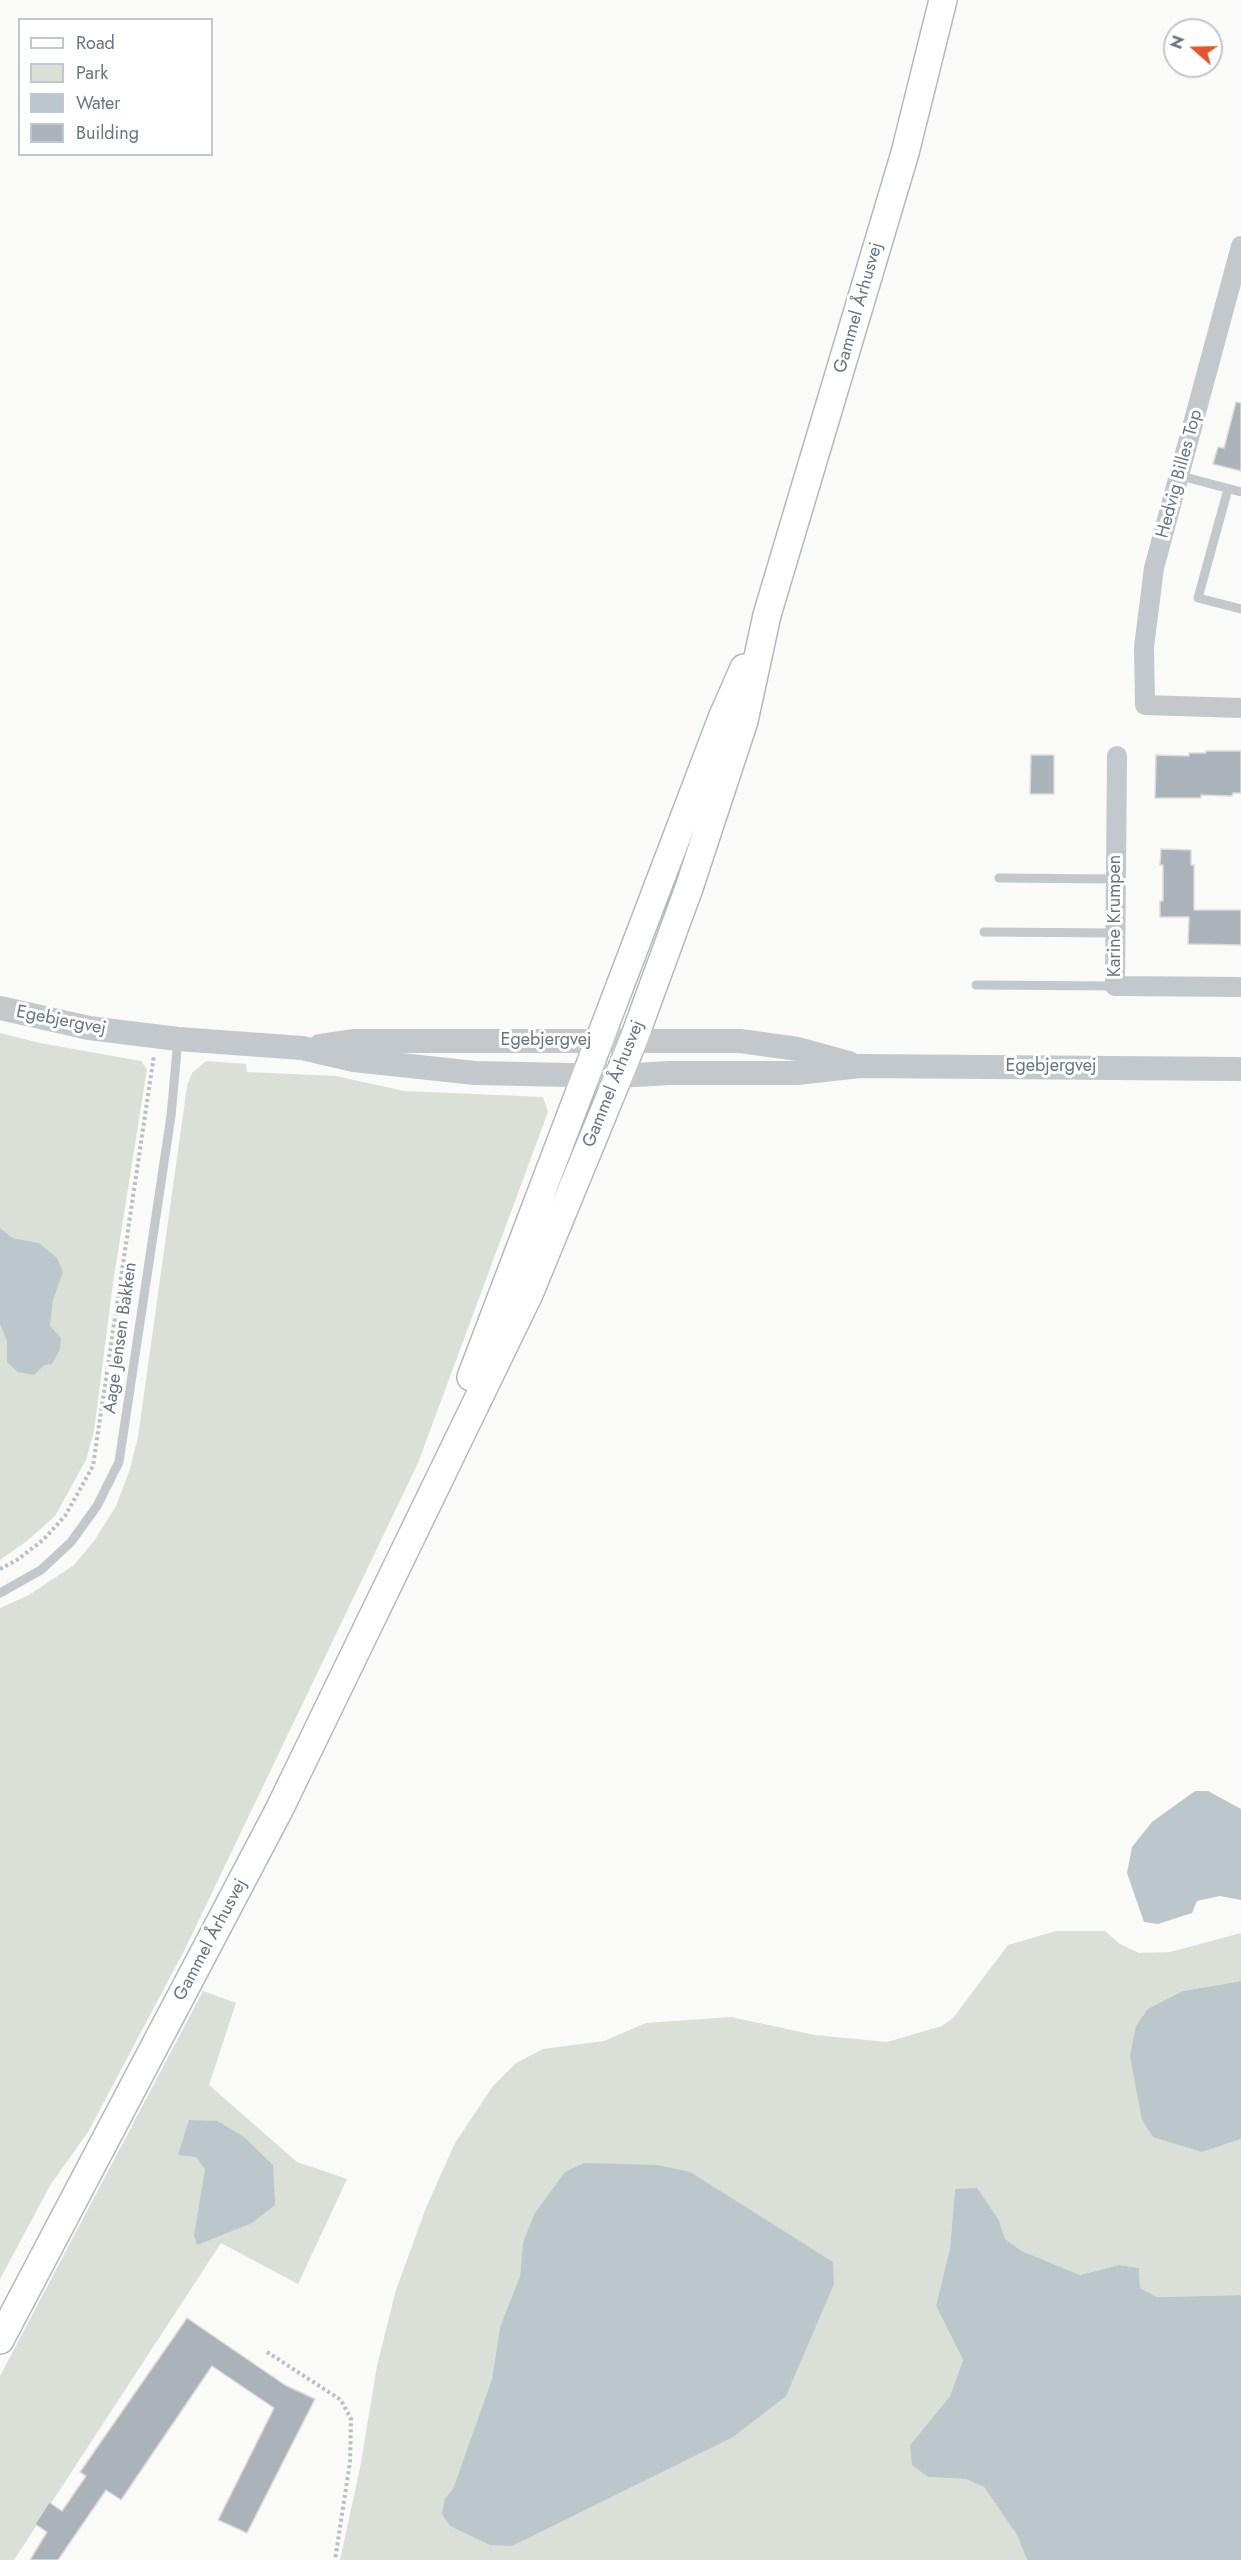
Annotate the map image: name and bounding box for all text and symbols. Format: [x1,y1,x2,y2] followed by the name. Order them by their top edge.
[18,18,213,156] legend
[1163,18,1223,78] north arrow
[76,30,115,56] text: Road
[1165,32,1190,52] text: N
[76,60,108,86] text: Park
[76,90,120,116] text: Water
[76,120,139,146] text: Building
[830,240,888,376] street label: Gammel Århusvej
[1152,407,1208,541] street label: Hedvig Billes Top
[1105,855,1127,977] street label: Karine Krumpen
[14,1002,108,1040] street label: Egebjergvej
[579,1017,649,1151] street label: Gammel Århusvej
[500,1030,592,1052] street label: Egebjergvej
[1005,1056,1097,1078] street label: Egebjergvej
[100,1261,142,1415] street label: Aage Jensen Bakken
[170,1875,252,2005] street label: Gammel Århusvej

